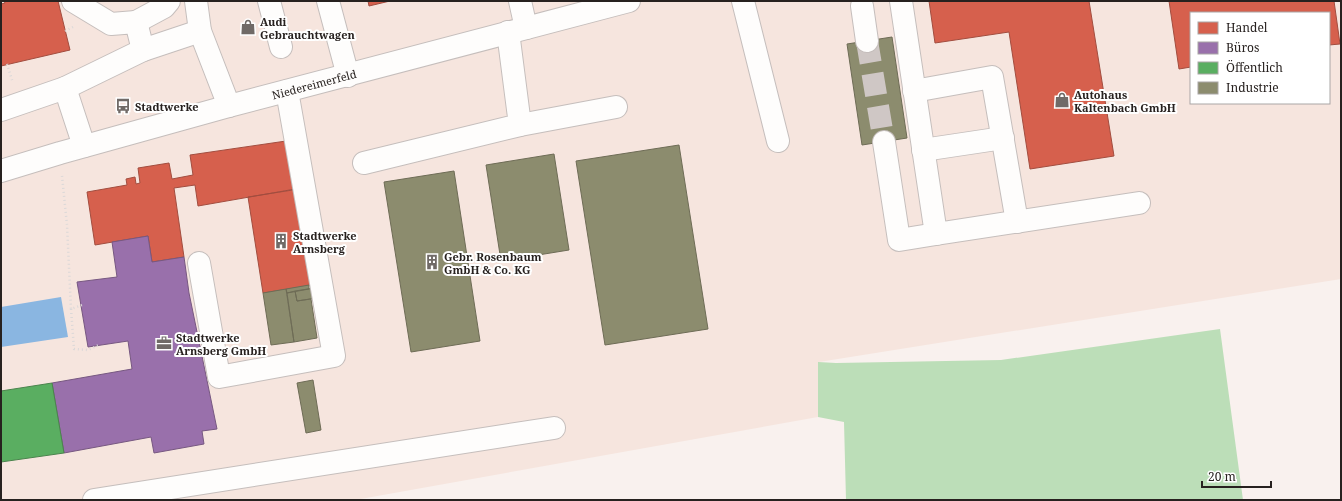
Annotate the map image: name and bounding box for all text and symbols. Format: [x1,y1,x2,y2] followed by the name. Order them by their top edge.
[1190,12,1330,104] legend
[260,14,355,42] place label: Audi Gebrauchtwagen
[239,18,257,36] shop icon: Audi Gebrauchtwagen
[1226,19,1268,36] text: Handel
[1226,39,1259,56] text: Büros
[1226,59,1283,76] text: Öffentlich
[270,65,358,102] street label: Niedereimerfeld
[1226,79,1279,96] text: Industrie
[1074,87,1176,115] place label: Autohaus Kaltenbach GmbH
[1053,91,1071,109] shop icon: Autohaus Kaltenbach GmbH
[114,97,132,115] bus stop icon: Stadtwerke
[135,99,199,114] place label: Stadtwerke
[293,228,357,256] place label: Stadtwerke Arnsberg
[272,232,290,250] building icon: Stadtwerke Arnsberg
[444,249,542,277] place label: Gebr. Rosenbaum GmbH & Co. KG
[423,253,441,271] building icon: Gebr. Rosenbaum GmbH & Co. KG
[176,330,266,358] place label: Stadtwerke Arnsberg GmbH
[155,334,173,352] office icon: Stadtwerke Arnsberg GmbH
[1202,463,1271,489] scale bar
[1208,468,1236,485] text: 20 m

